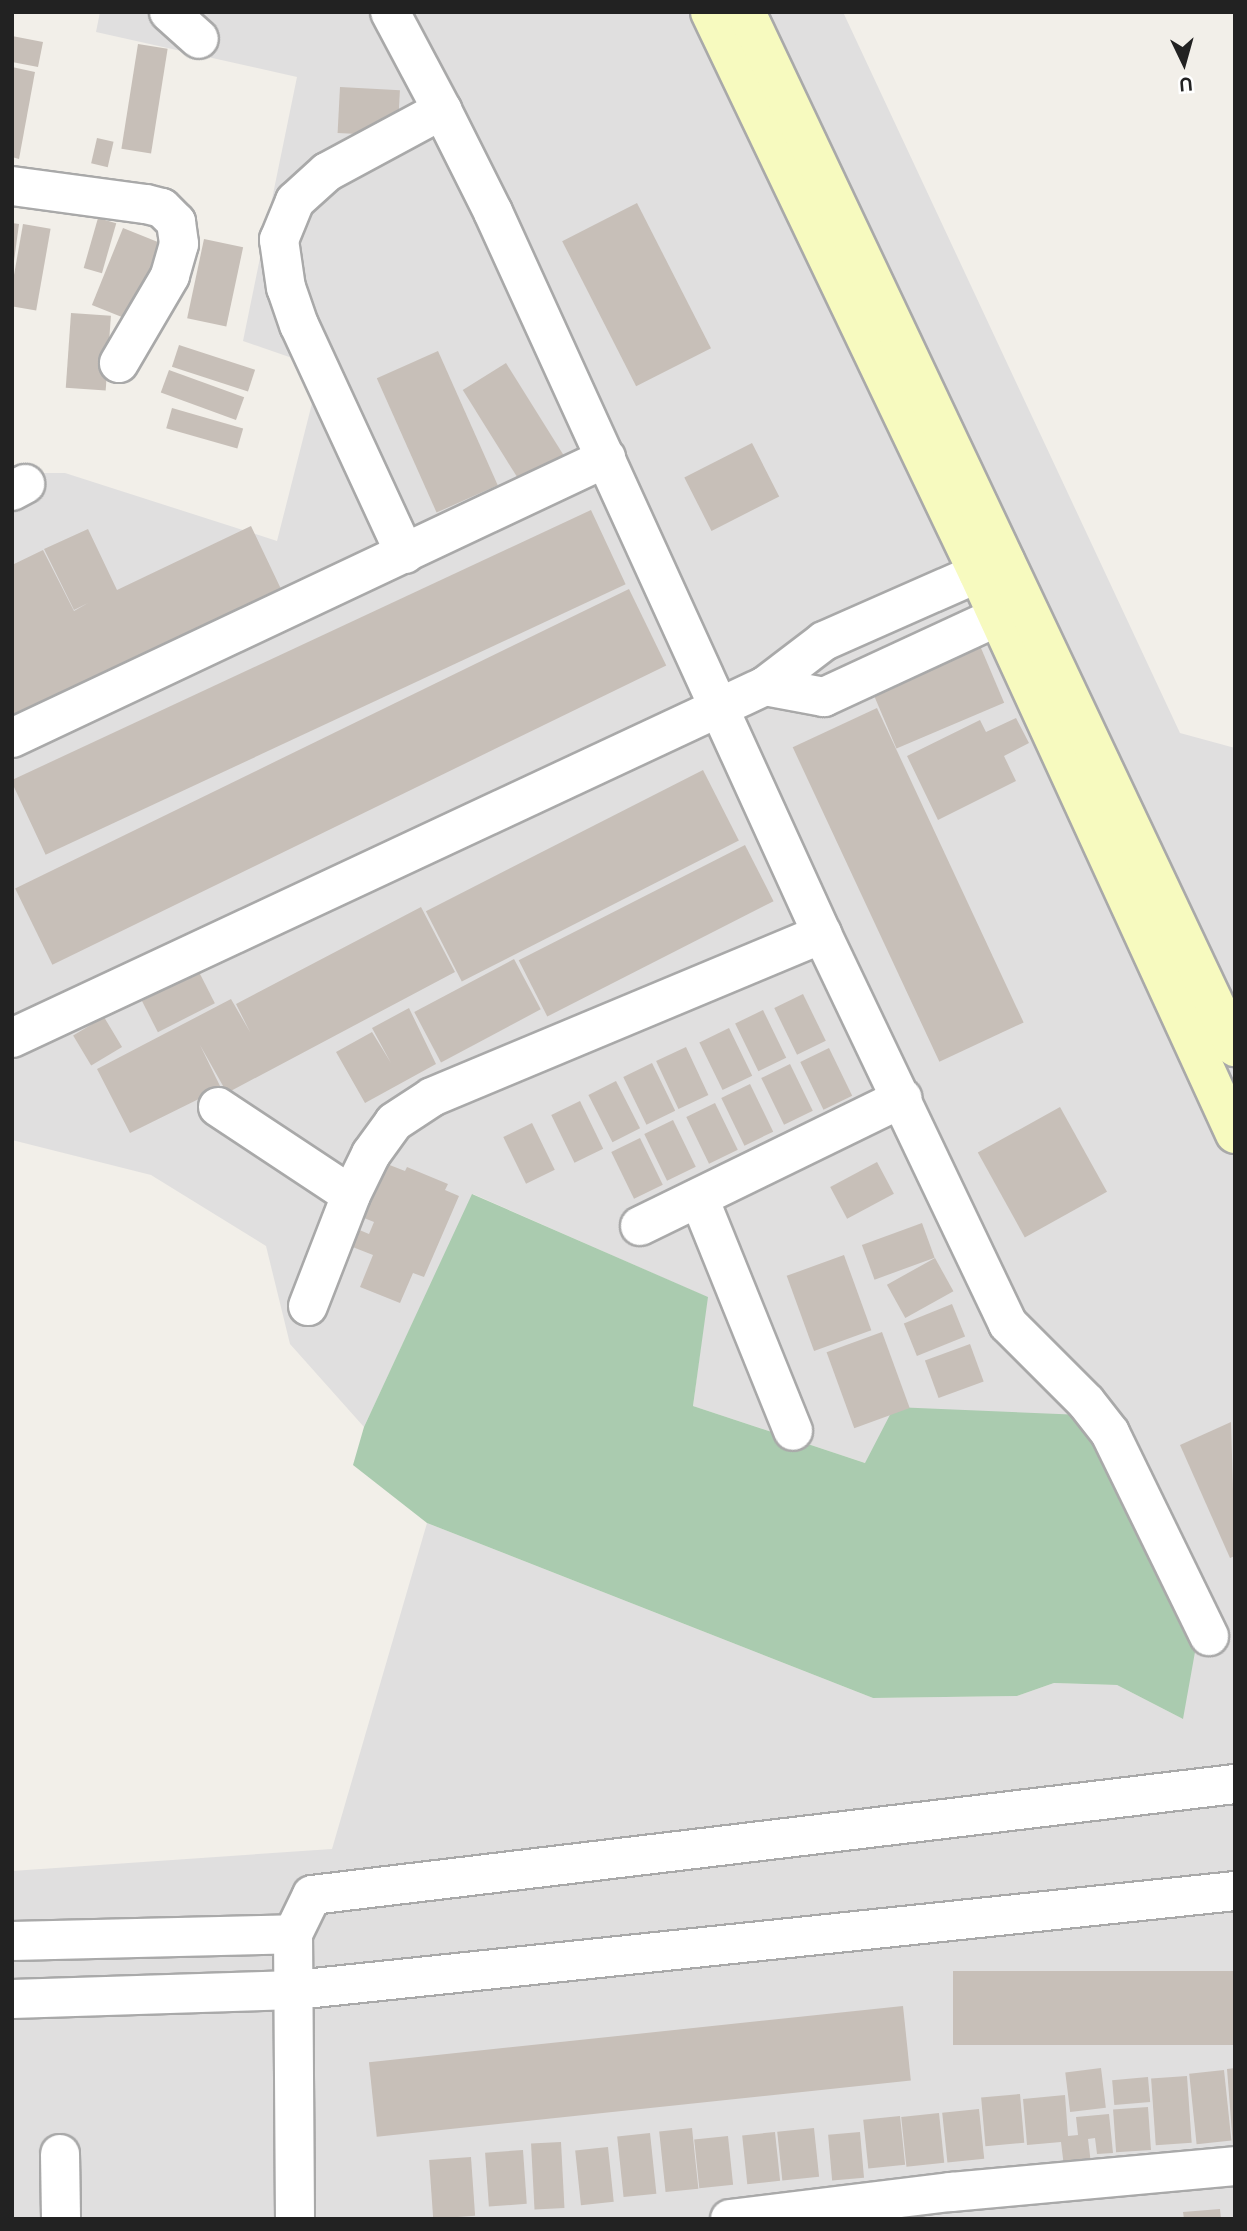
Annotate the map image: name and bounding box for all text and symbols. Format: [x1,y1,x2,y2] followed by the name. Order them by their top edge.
[1149,28,1219,98] north arrow
[1178,72,1194,96] text: U

